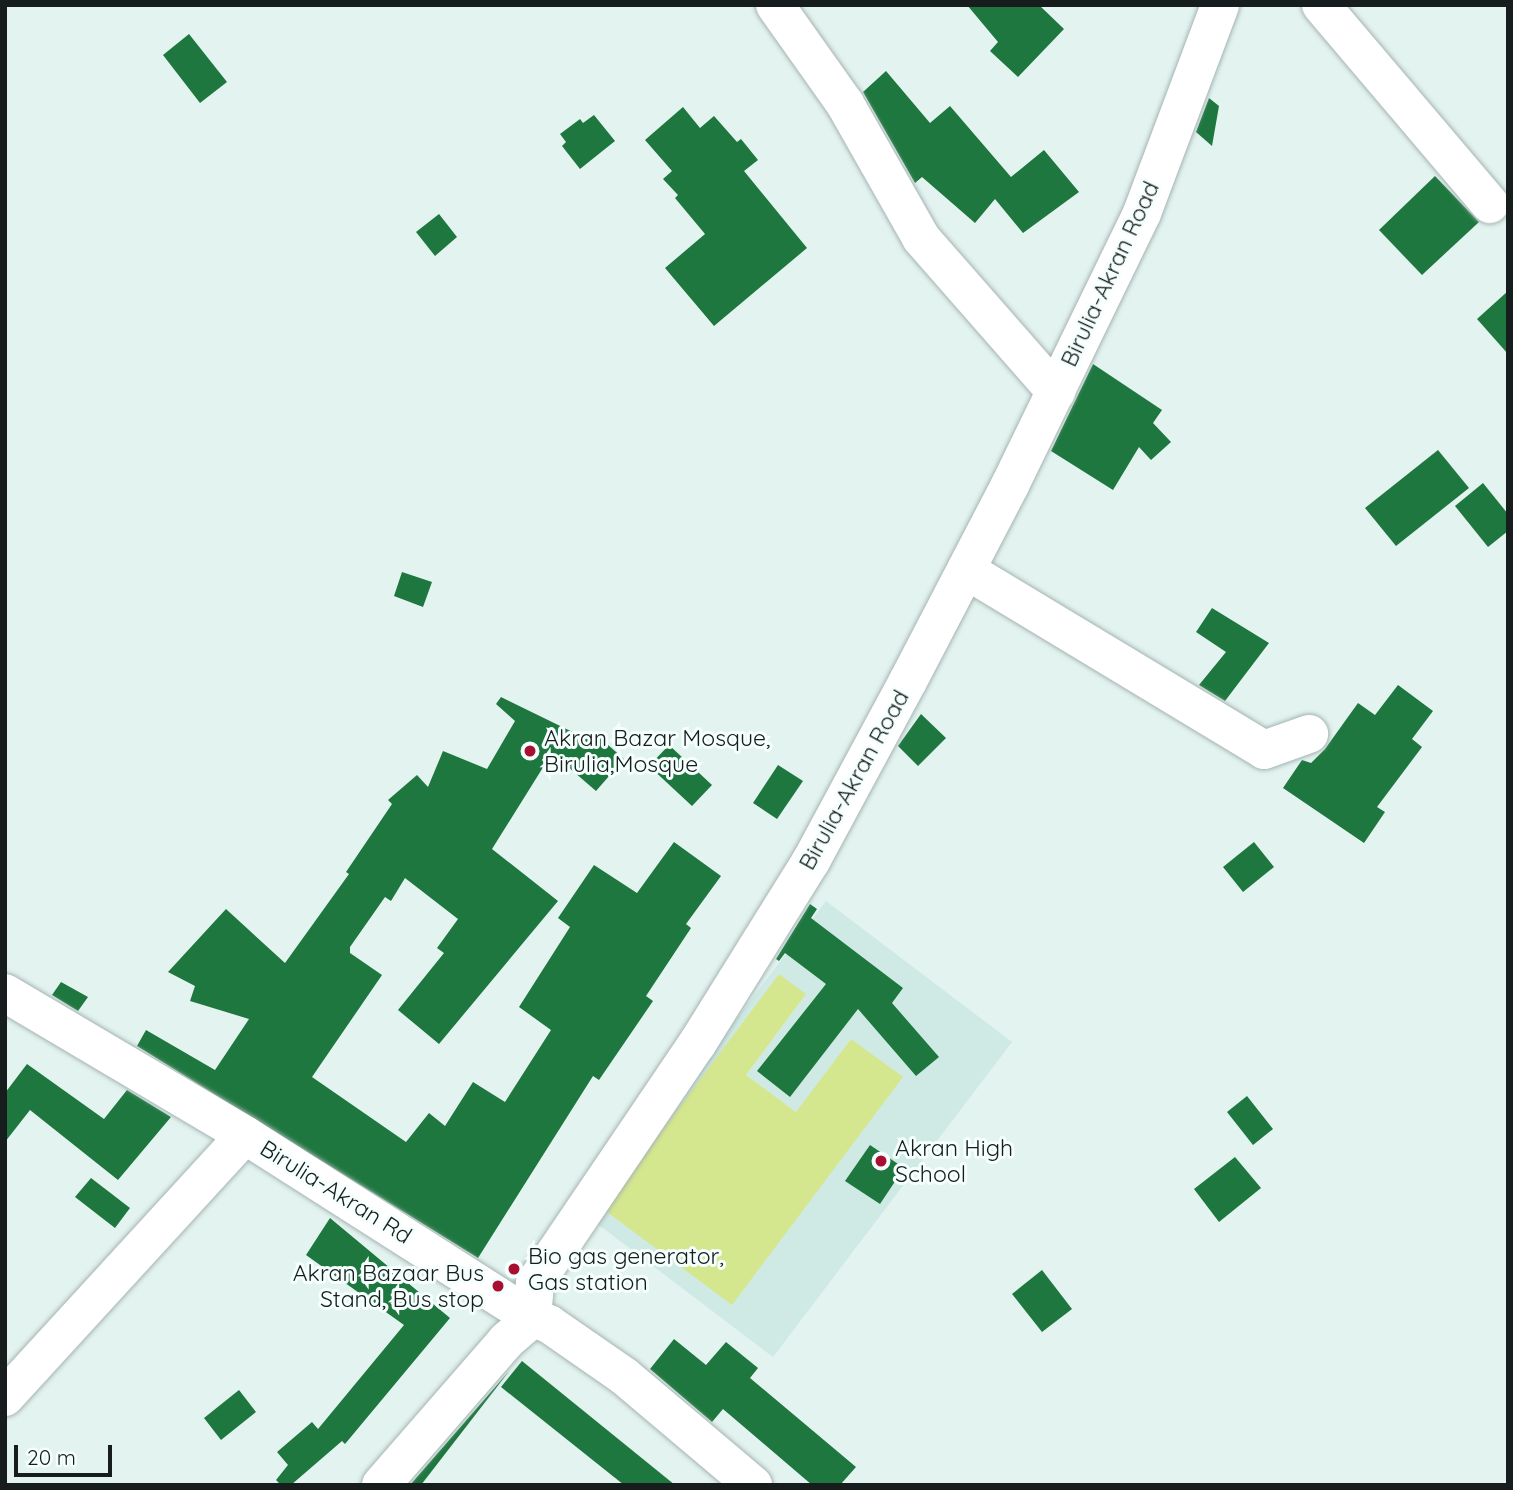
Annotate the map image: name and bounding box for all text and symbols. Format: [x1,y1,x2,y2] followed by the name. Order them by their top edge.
[1055,177,1165,371] street label: Birulia-Akran Road
[793,685,915,875] street label: Birulia-Akran Road
[544,724,770,778] place label: Akran Bazar Mosque, Birulia,Mosque
[522,743,538,759] marker: Akran Bazar Mosque, Birulia,Mosque
[255,1134,417,1250] street label: Birulia-Akran Rd
[895,1134,1013,1188] place label: Akran High School
[873,1153,889,1169] marker: Akran High School
[528,1242,724,1296] place label: Bio gas generator, Gas station
[293,1259,484,1313] place label: Akran Bazaar Bus Stand, Bus stop
[506,1261,522,1277] marker: Bio gas generator, Gas station
[490,1278,506,1294] marker: Akran Bazaar Bus Stand, Bus stop
[18,1430,116,1474] scale bar
[27,1444,76,1470] text: 20 m

